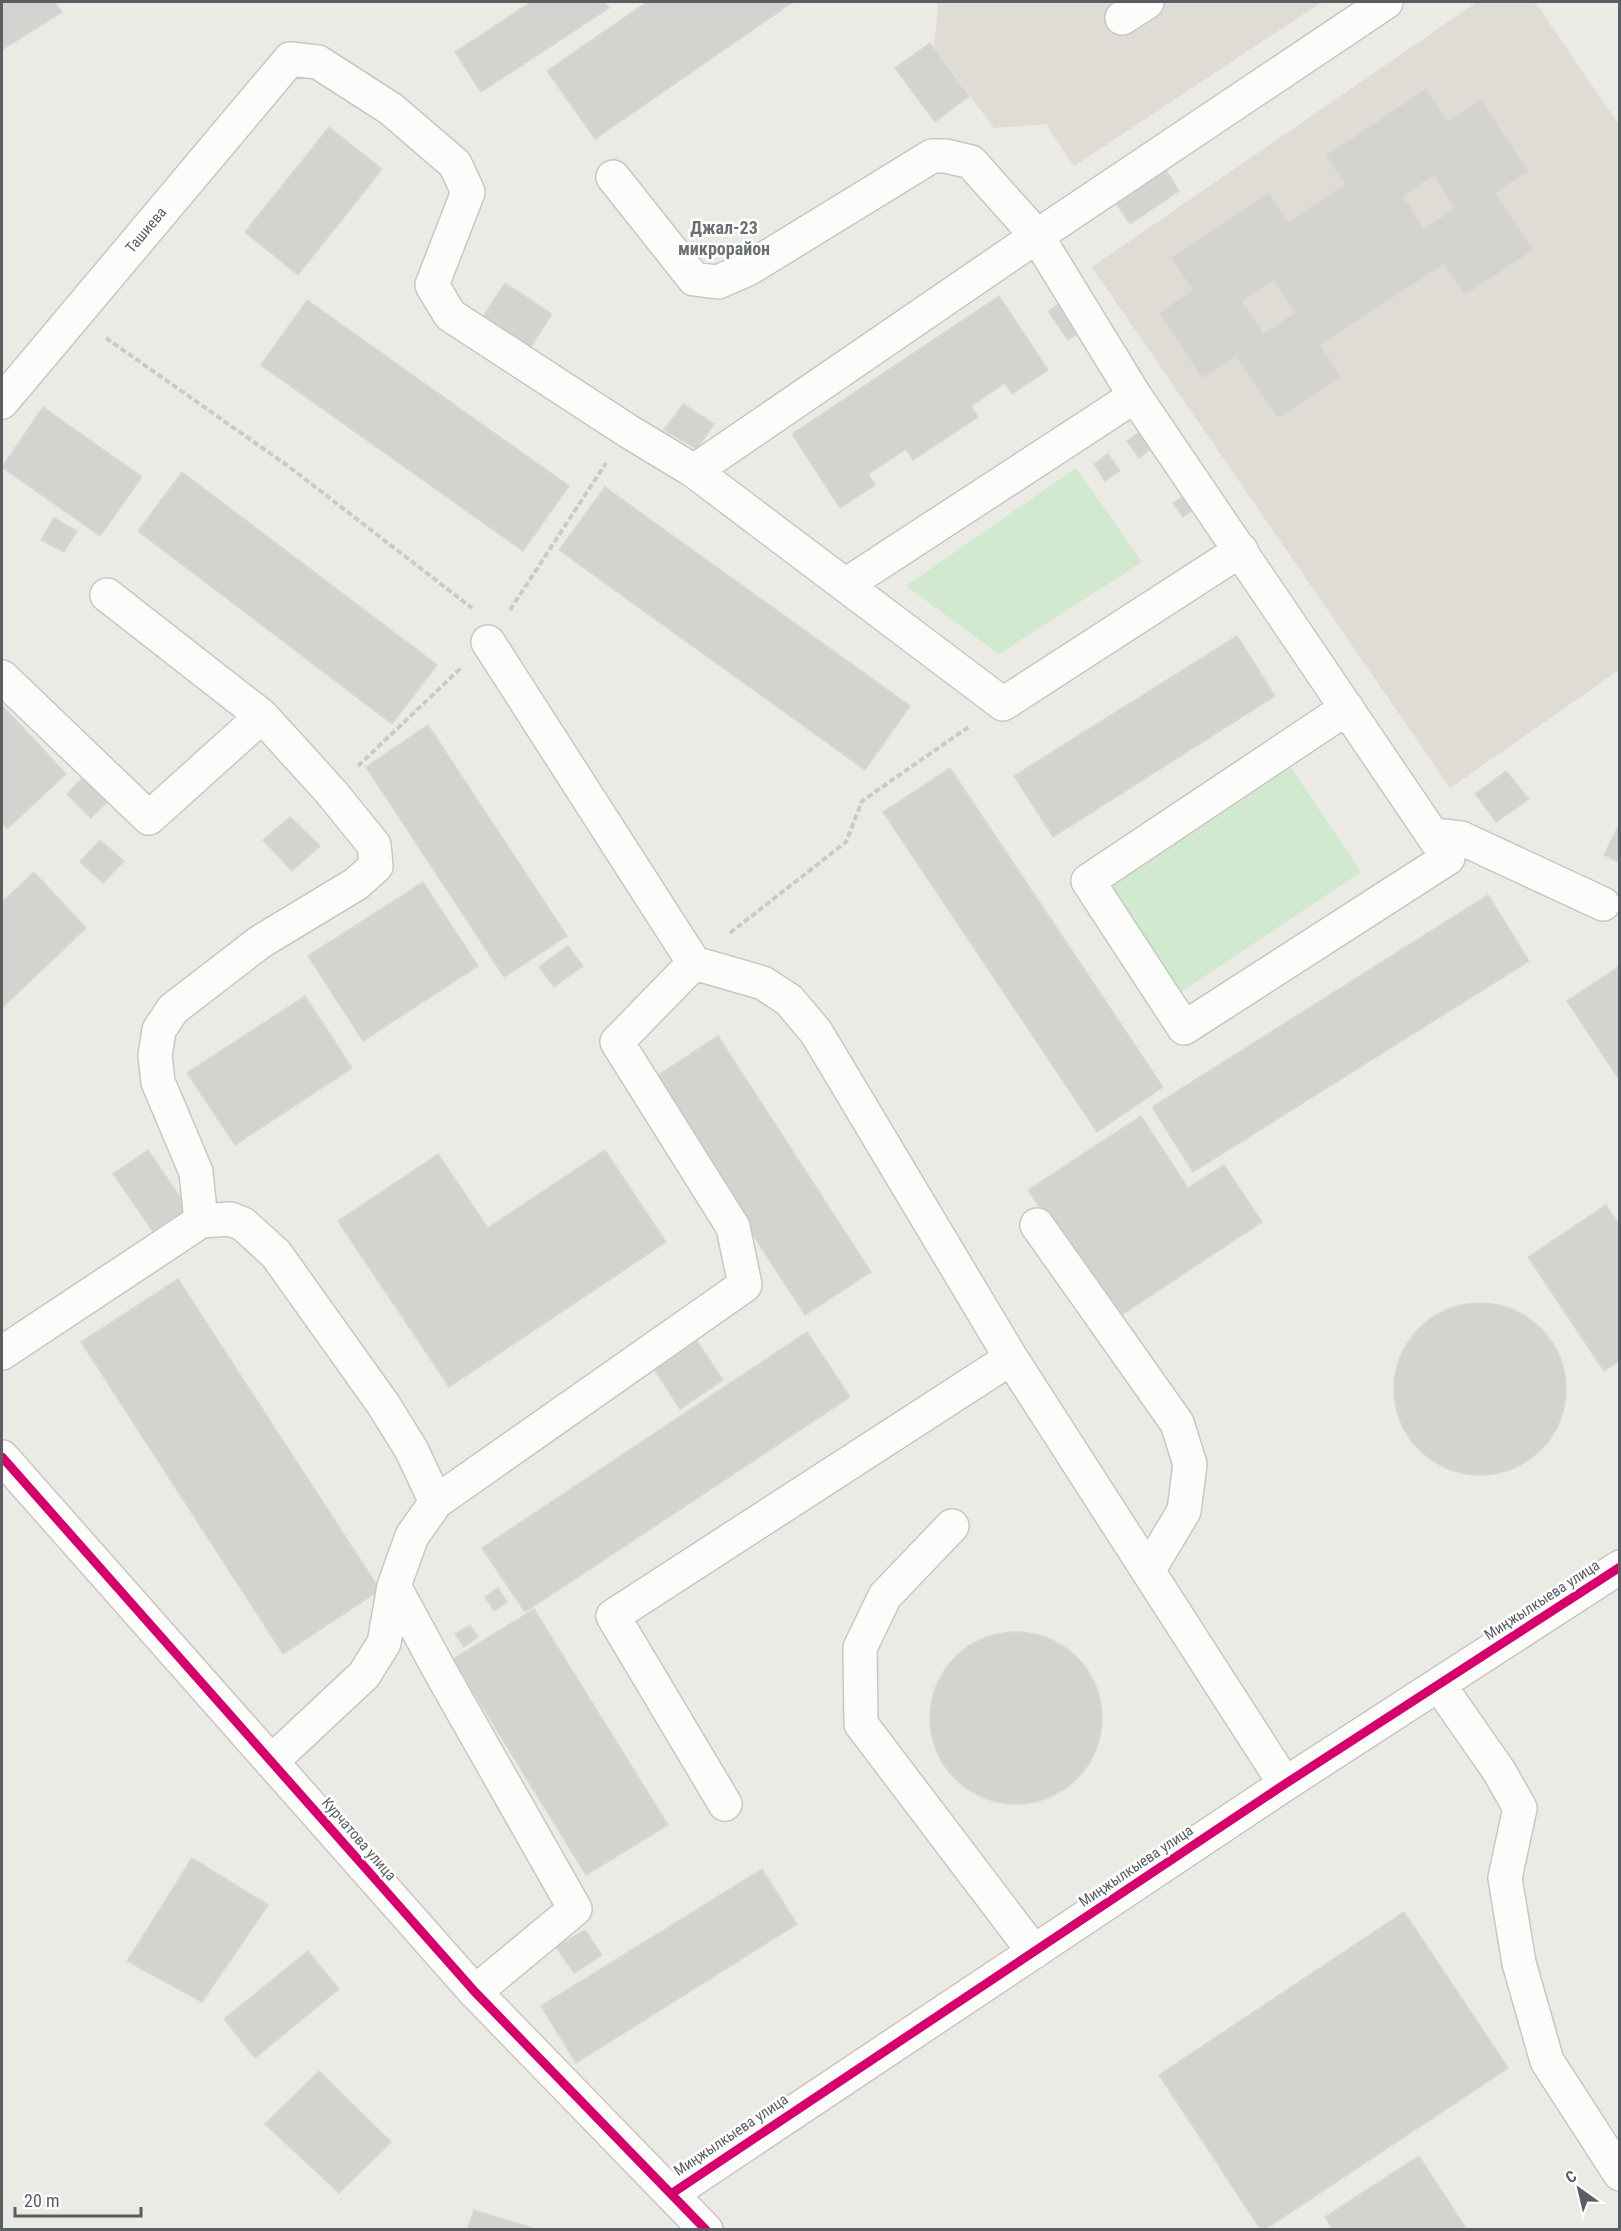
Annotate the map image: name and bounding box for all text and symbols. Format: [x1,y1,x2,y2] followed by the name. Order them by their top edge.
[122,203,170,257] street label: Ташиева
[678,217,770,259] district label: Джал-23 микрорайон
[1481,1556,1603,1644] street label: Миңжылкыева улица
[318,1794,400,1884] street label: Курчатова улица
[1076,1821,1196,1911] street label: Миңжылкыева улица
[671,2090,791,2180] street label: Миңжылкыева улица
[1549,2159,1609,2219] north arrow
[1562,2167,1580,2187] text: С
[15,2180,141,2218] scale bar
[24,2190,59,2211] text: 20 m

